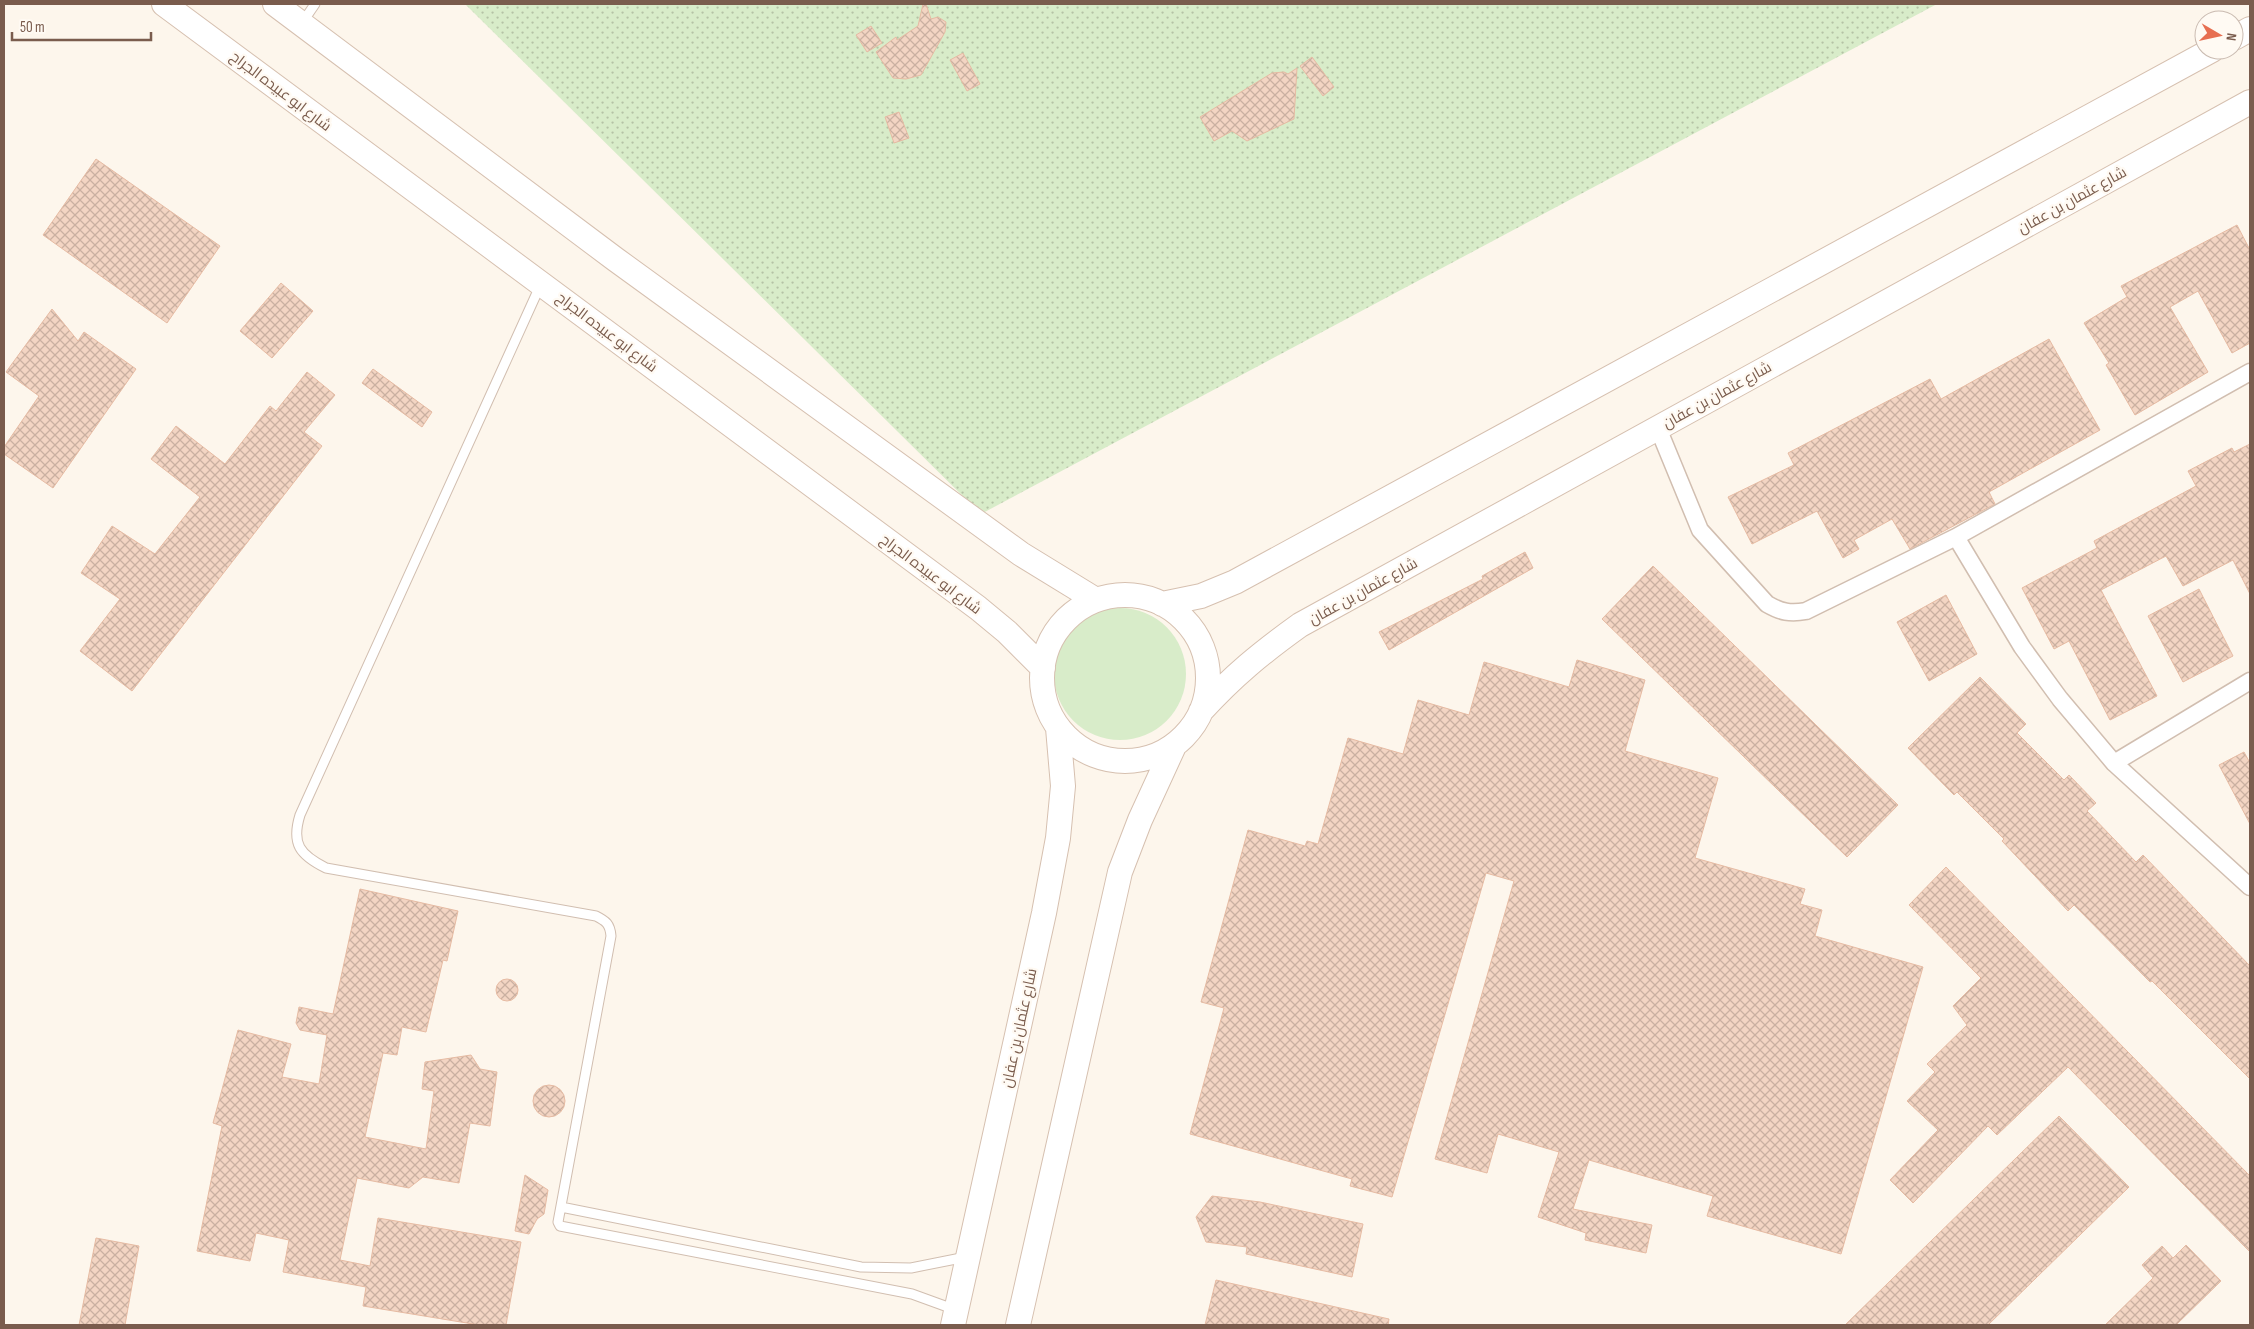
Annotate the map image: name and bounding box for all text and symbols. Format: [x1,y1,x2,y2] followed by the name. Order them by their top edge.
[12,10,151,42] scale bar
[2194,10,2244,60] north arrow
[20,18,45,37] text: 50 m
[2222,32,2240,42] text: N
[226,47,335,136] street label: شارع ابو عبيده الجراح
[2015,163,2130,239] street label: شارع عثمان بن عفان
[552,288,661,377] street label: شارع ابو عبيده الجراح
[1660,358,1775,434] street label: شارع عثمان بن عفان
[876,530,985,619] street label: شارع ابو عبيده الجراح
[1306,554,1421,630] street label: شارع عثمان بن عفان
[998,967,1042,1090] street label: شارع عثمان بن عفان

